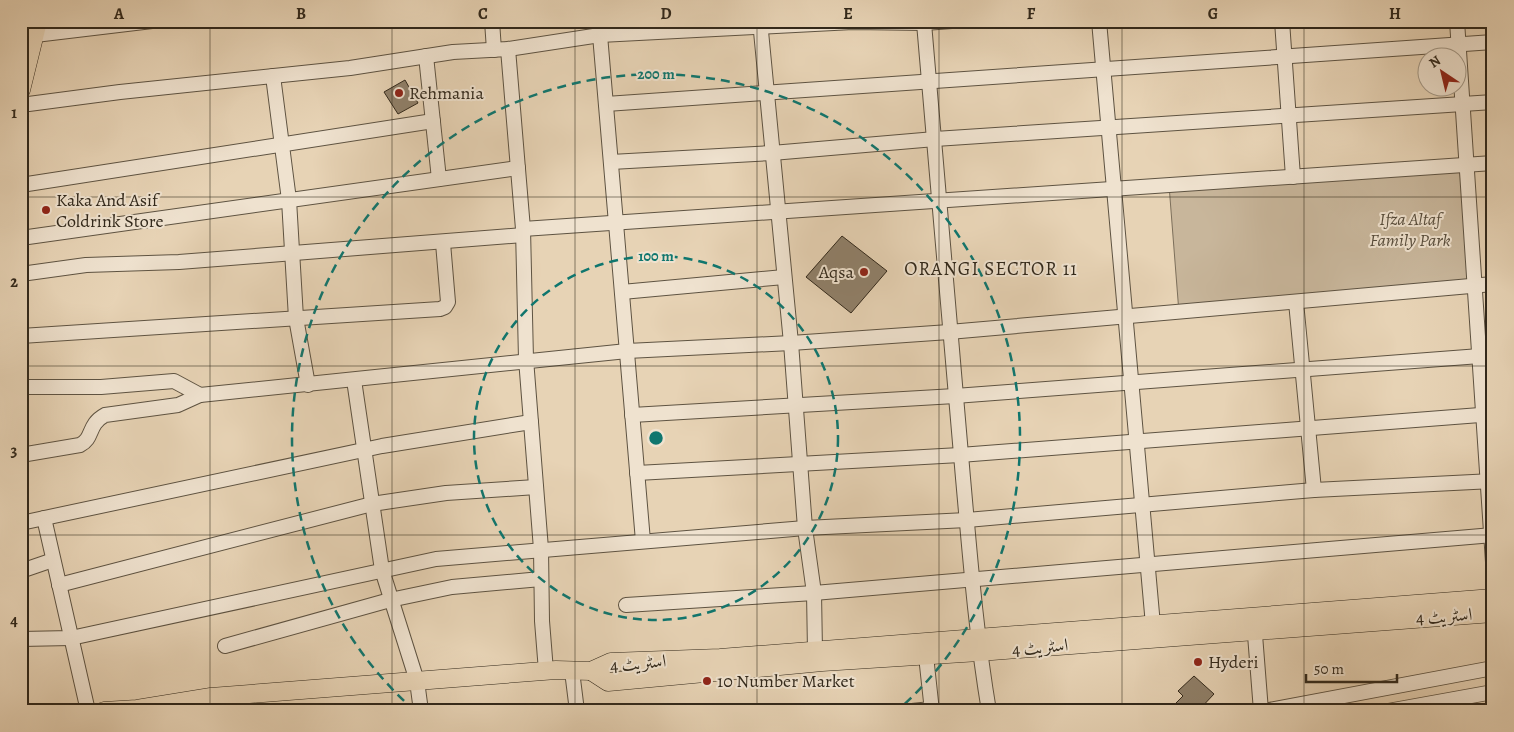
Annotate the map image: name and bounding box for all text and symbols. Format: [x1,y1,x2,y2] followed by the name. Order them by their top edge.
[113,3,125,25] text: A
[296,3,306,25] text: B
[478,3,488,25] text: C
[660,3,672,25] text: D
[843,3,853,25] text: E
[1027,3,1036,25] text: F
[1208,3,1218,25] text: G
[1389,3,1401,25] text: H
[1416,48,1466,98] north arrow
[1425,51,1444,72] text: N
[637,64,675,84] text: 200 m
[409,81,484,105] place label: Rehmania
[393,87,405,99] marker: Rehmania
[11,102,17,124] text: 1
[56,188,164,233] place label: Kaka And Asif Coldrink Store
[40,204,52,216] marker: Kaka And Asif Coldrink Store
[1369,207,1451,252] park label: Ifza Altaf Family Park
[638,246,674,266] text: 100 m
[904,256,1078,282] district label: ORANGI SECTOR 11
[818,260,855,284] place label: Aqsa
[858,266,870,278] marker: Aqsa
[10,271,18,293] text: 2
[647,429,665,447] centre of rings
[11,440,18,462] text: 3
[1415,602,1473,630] street label: اسٹریٹ 4
[10,610,18,632] text: 4
[1011,633,1069,661] street label: اسٹریٹ 4
[609,649,667,677] street label: اسٹریٹ 4
[1208,650,1258,674] place label: Hyderi
[1306,652,1398,684] scale bar
[1192,656,1204,668] marker: Hyderi
[1314,659,1344,679] text: 50 m
[717,669,855,693] place label: 10 Number Market
[701,675,713,687] marker: 10 Number Market

